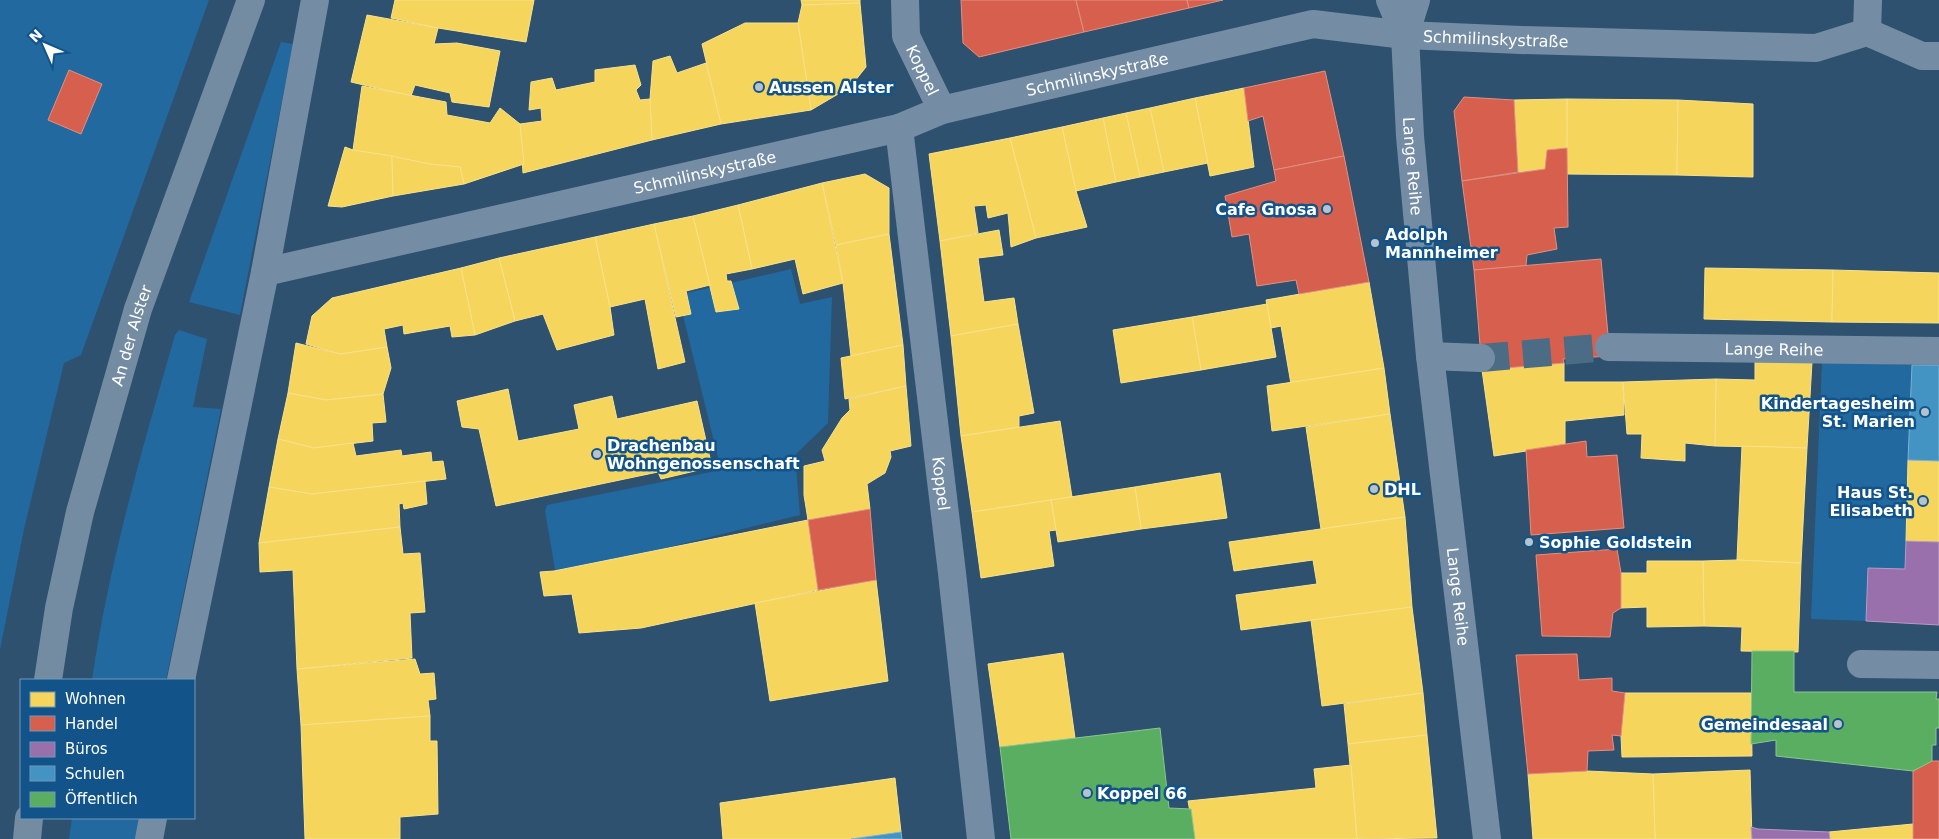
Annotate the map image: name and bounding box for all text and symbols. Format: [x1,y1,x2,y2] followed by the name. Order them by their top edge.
[20,20,70,70] north arrow
[26,26,46,46] text: N
[1422,27,1569,51] street label: Schmilinskystraße
[902,42,943,99] street label: Koppel
[1024,49,1170,100] street label: Schmilinskystraße
[769,78,894,97] place label: Aussen Alster
[753,81,765,93] marker: Aussen Alster
[1399,116,1426,216] street label: Lange Reihe
[632,147,778,198] street label: Schmilinskystraße
[1215,200,1317,219] place label: Cafe Gnosa
[1321,203,1333,215] marker: Cafe Gnosa
[1385,225,1498,262] place label: Adolph Mannheimer
[1369,237,1381,249] marker: Adolph Mannheimer
[108,282,156,388] street label: An der Alster
[1725,339,1823,360] street label: Lange Reihe
[1761,394,1915,431] place label: Kindertagesheim St. Marien
[1919,406,1931,418] marker: Kindertagesheim St. Marien
[607,436,800,473] place label: Drachenbau Wohngenossenschaft
[591,448,603,460] marker: Drachenbau Wohngenossenschaft
[928,456,953,512] street label: Koppel
[1384,480,1421,499] place label: DHL
[1368,483,1380,495] marker: DHL
[1829,483,1913,520] place label: Haus St. Elisabeth
[1917,495,1929,507] marker: Haus St. Elisabeth
[1539,533,1692,552] place label: Sophie Goldstein
[1523,536,1535,548] marker: Sophie Goldstein
[1443,547,1473,647] street label: Lange Reihe
[20,679,195,819] legend
[65,690,126,708] text: Wohnen
[65,715,118,733] text: Handel
[1701,715,1828,734] place label: Gemeindesaal
[1832,718,1844,730] marker: Gemeindesaal
[65,740,108,758] text: Büros
[65,765,125,783] text: Schulen
[1097,784,1187,803] place label: Koppel 66
[1081,787,1093,799] marker: Koppel 66
[65,789,138,808] text: Öffentlich

